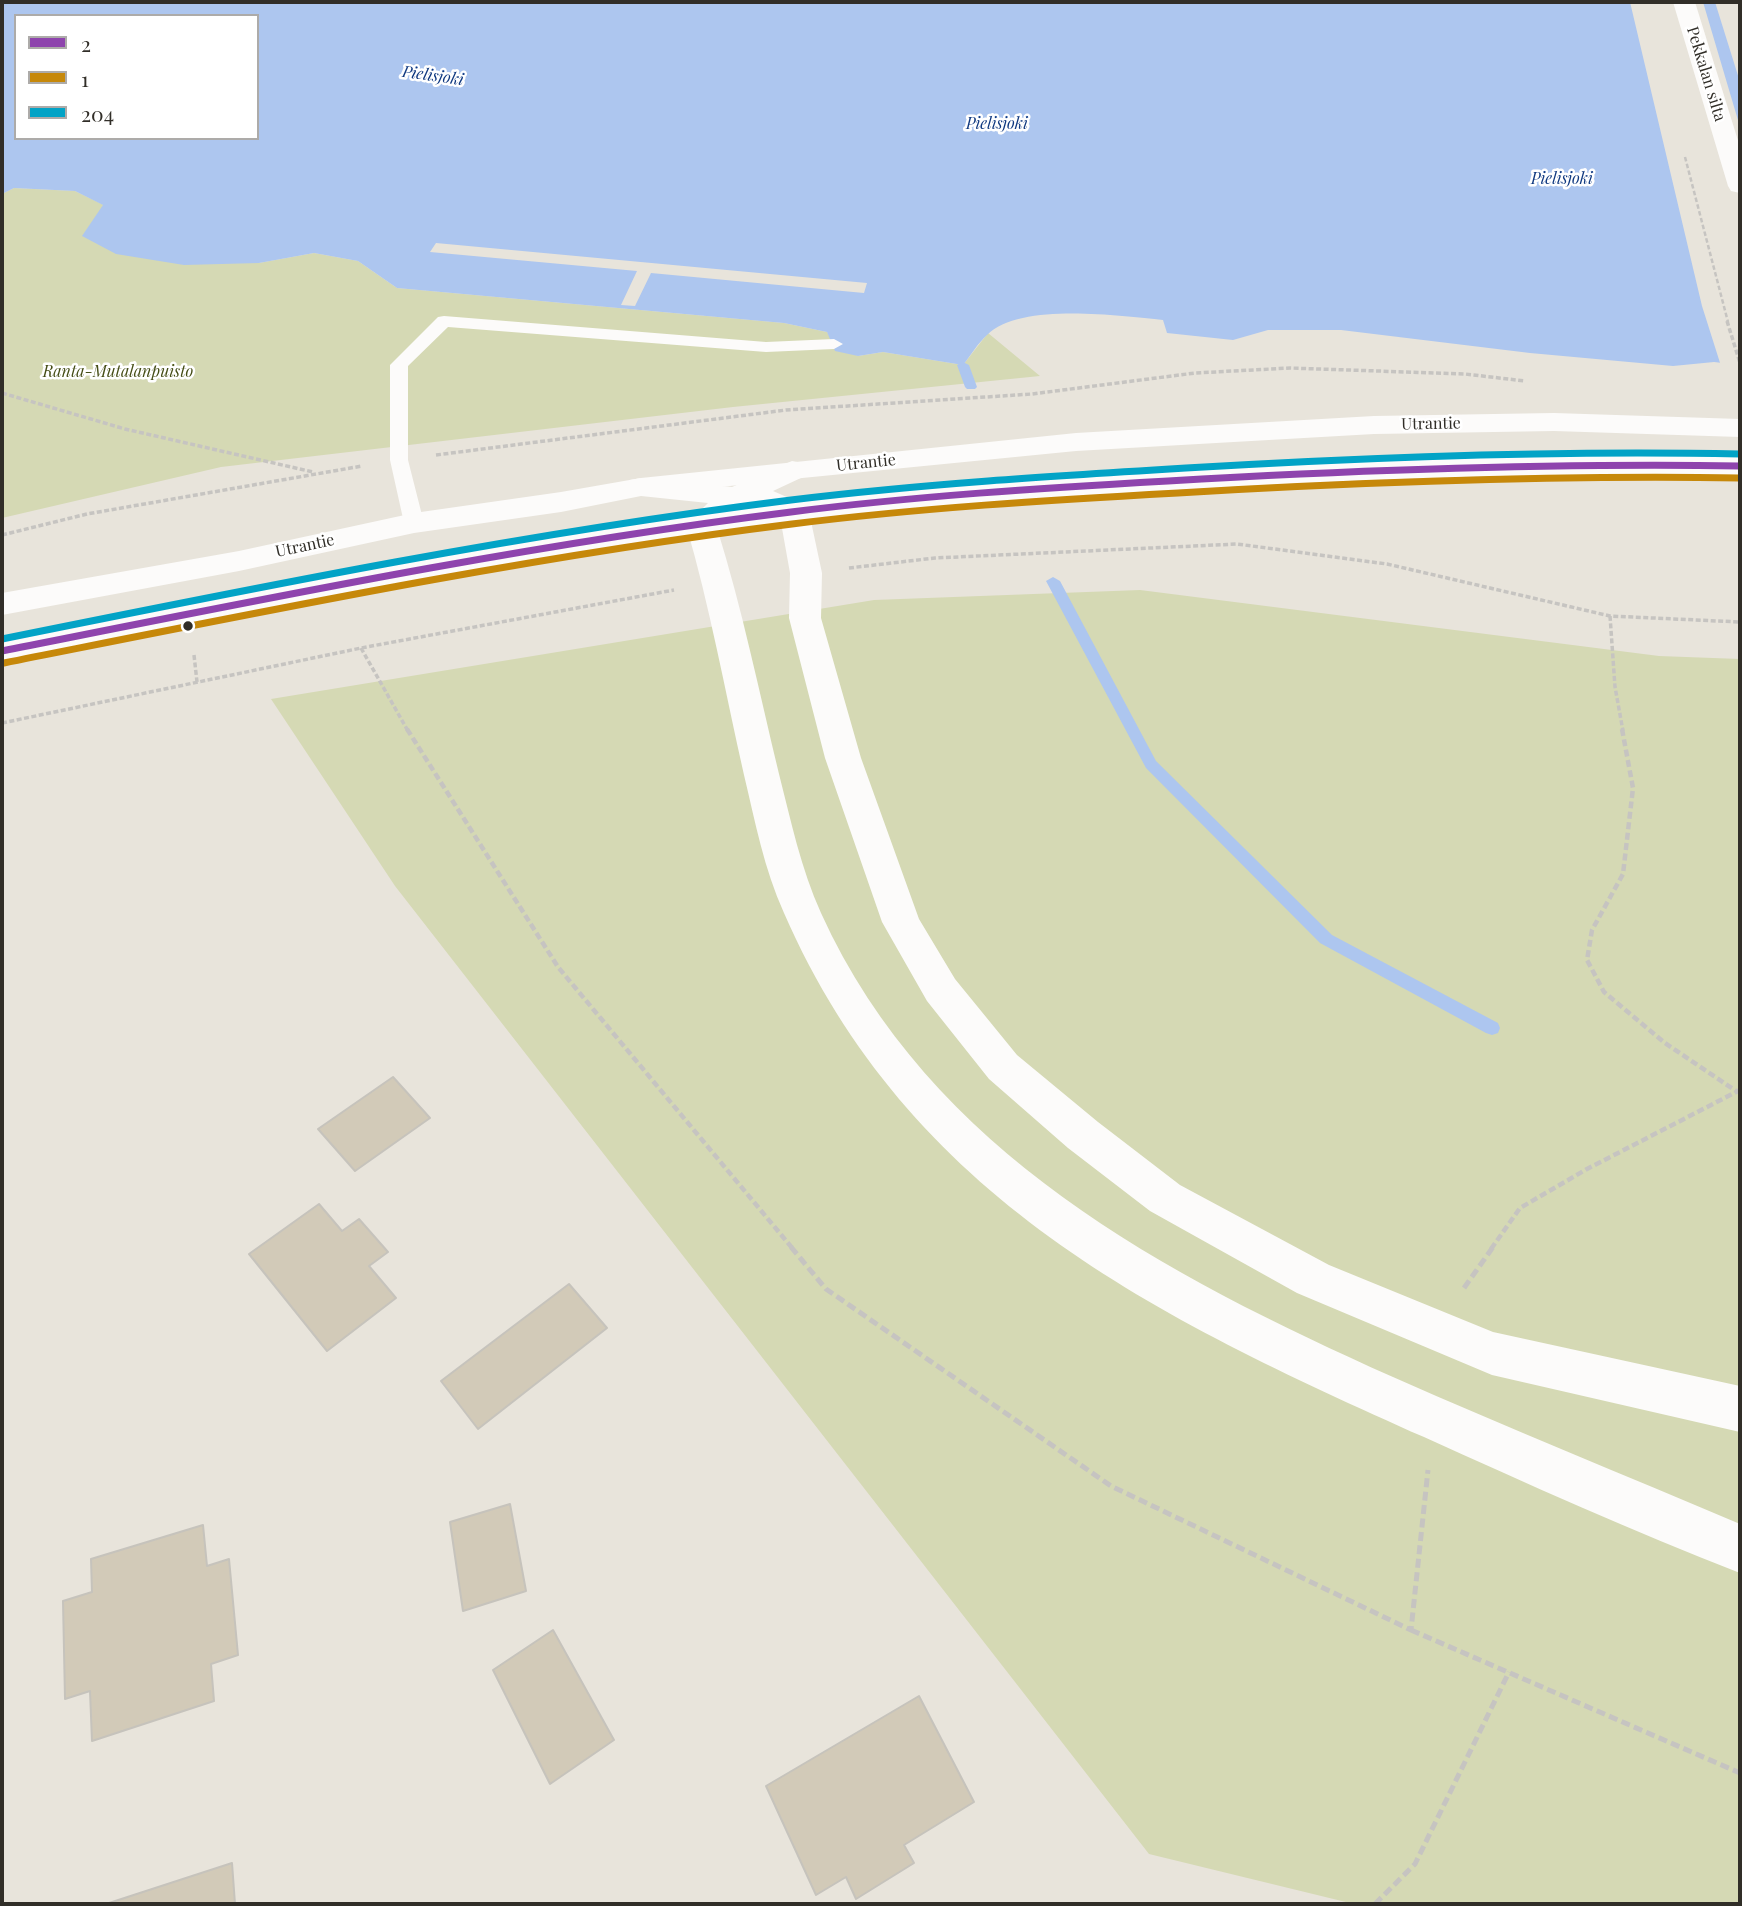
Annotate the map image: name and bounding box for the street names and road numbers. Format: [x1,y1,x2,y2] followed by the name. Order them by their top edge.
[1682,24,1730,124] street label: Pekkalan silta
[1401,414,1461,434] street label: Utrantie
[835,450,897,476] street label: Utrantie
[274,530,336,562] street label: Utrantie

